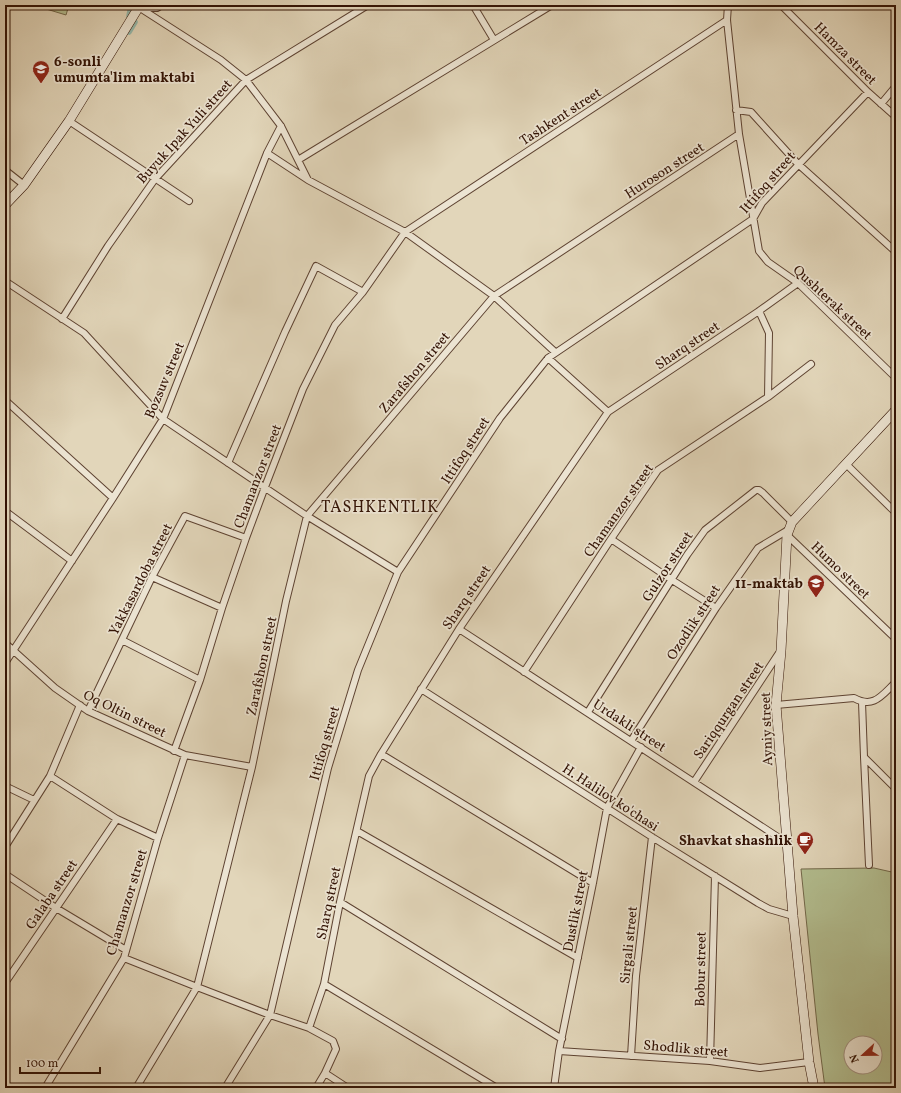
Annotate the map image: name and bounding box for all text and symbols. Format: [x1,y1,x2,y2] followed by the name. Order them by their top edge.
[809,18,881,90] street label: Hamza street
[54,53,195,88] place label: 6-sonli umumta'lim maktabi
[31,59,51,84] school or university icon: 6-sonli umumta'lim maktabi
[133,76,237,188] street label: Buyuk Ipak Yuli street
[516,84,605,151] street label: Tashkent street
[621,138,708,204] street label: Huroson street
[736,148,800,218] street label: Ittifoq street
[788,261,876,345] street label: Qushterak street
[652,318,724,375] street label: Sharq street
[375,328,455,418] street label: Zarafshon street
[141,339,190,422] street label: Bozsuv street
[437,413,495,488] street label: Ittifoq street
[230,422,287,531] street label: Chamanzor street
[580,460,659,561] street label: Chamanzor street
[321,497,439,519] district label: TASHKENTLIK
[105,520,178,639] street label: Yakkasardoba street
[638,528,698,606] street label: Gulzor street
[806,538,874,604] street label: Humo street
[439,562,496,634] street label: Sharq street
[806,573,826,598] school or university icon: 11-maktab
[735,575,803,594] place label: 11-maktab
[663,581,726,664] street label: Ozodlik street
[243,615,282,718] street label: Zarafshon street
[689,658,769,763] street label: Sariqqurgan street
[80,686,169,743] street label: Oq Oltin street
[757,692,778,766] street label: Ayniy street
[589,695,670,757] street label: Urdakli street
[306,704,345,783] street label: Ittifoq street
[558,760,662,837] street label: H. Halilov ko'chasi
[795,830,815,855] cafe icon: Shavkat shashlik
[679,832,793,851] place label: Shavkat shashlik
[102,847,153,958] street label: Chamanzor street
[22,856,83,934] street label: Galaba street
[312,865,347,942] street label: Sharq street
[559,869,594,954] street label: Dustlik street
[616,905,643,985] street label: Sirgali street
[691,931,712,1007] street label: Bobur street
[843,1035,883,1075] north arrow
[643,1036,729,1063] street label: Shodlik street
[20,1049,100,1075] scale bar
[847,1052,864,1065] text: N
[26,1056,59,1072] text: 100 m

